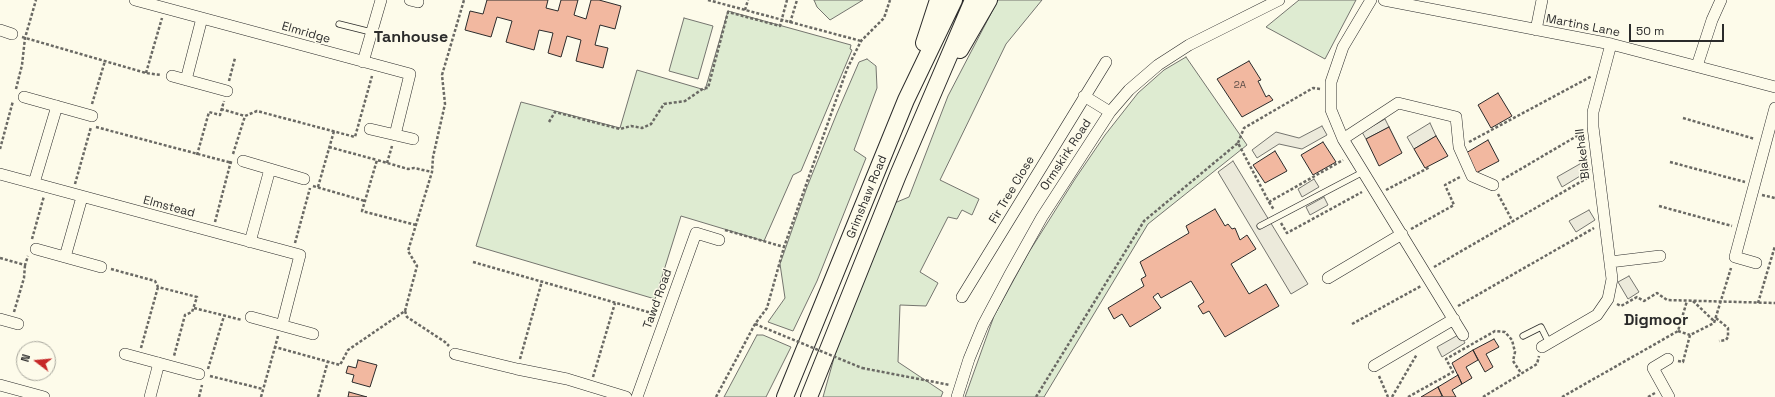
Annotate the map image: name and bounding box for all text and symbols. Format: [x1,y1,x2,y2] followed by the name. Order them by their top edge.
[1545,12,1621,40] street label: Martins Lane
[1631,16,1726,42] scale bar
[280,19,332,47] street label: Elmridge
[1636,23,1664,39] text: 50 m
[374,28,448,48] district label: Tanhouse
[1234,79,1246,91] house number: 2A
[1038,117,1094,193] street label: Ormskirk Road
[1573,128,1593,180] street label: Blakehall
[844,153,890,241] street label: Grimshaw Road
[986,154,1038,226] street label: Fir Tree Close
[142,193,196,221] street label: Elmstead
[641,267,675,331] street label: Tawd Road
[1624,311,1688,331] district label: Digmoor
[16,341,56,381] north arrow
[18,352,33,363] text: N

